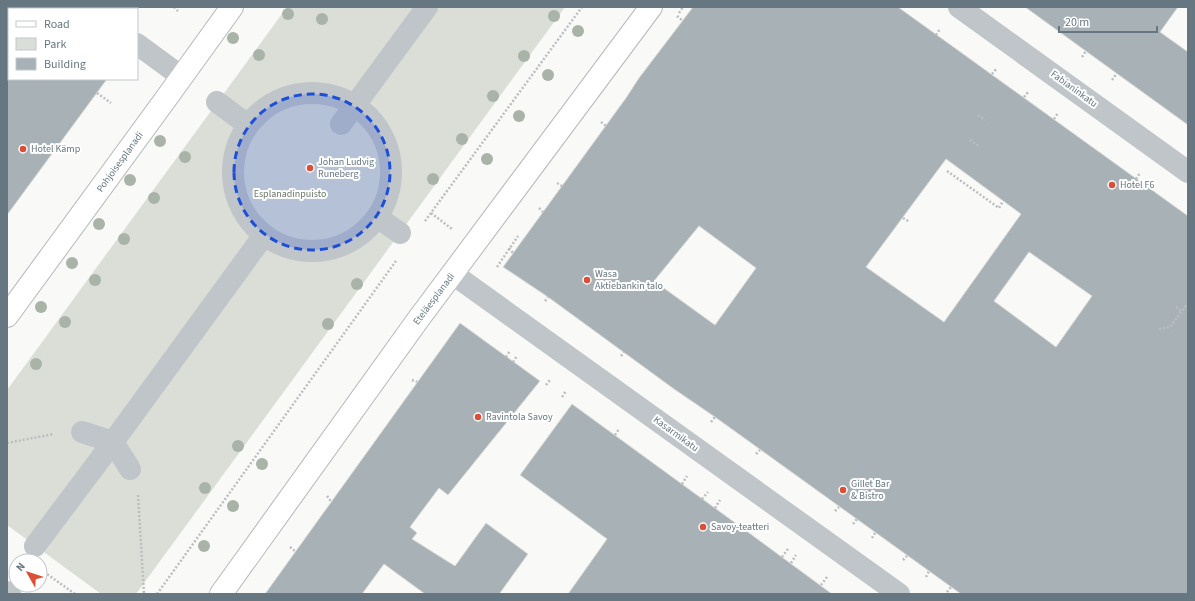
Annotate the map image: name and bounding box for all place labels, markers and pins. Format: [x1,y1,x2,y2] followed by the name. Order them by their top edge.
[31,142,81,156] place label: Hotel Kämp
[18,144,28,154] marker: Hotel Kämp
[318,155,374,181] place label: Johan Ludvig Runeberg
[305,163,315,173] marker: Johan Ludvig Runeberg
[1120,178,1154,192] place label: Hotel F6
[1107,180,1117,190] marker: Hotel F6
[595,267,663,293] place label: Wasa Aktiebankin talo
[582,275,592,285] marker: Wasa Aktiebankin talo
[486,410,553,424] place label: Ravintola Savoy
[473,412,483,422] marker: Ravintola Savoy
[851,477,890,503] place label: Gillet Bar & Bistro
[838,485,848,495] marker: Gillet Bar & Bistro
[711,520,769,534] place label: Savoy-teatteri
[698,522,708,532] marker: Savoy-teatteri

